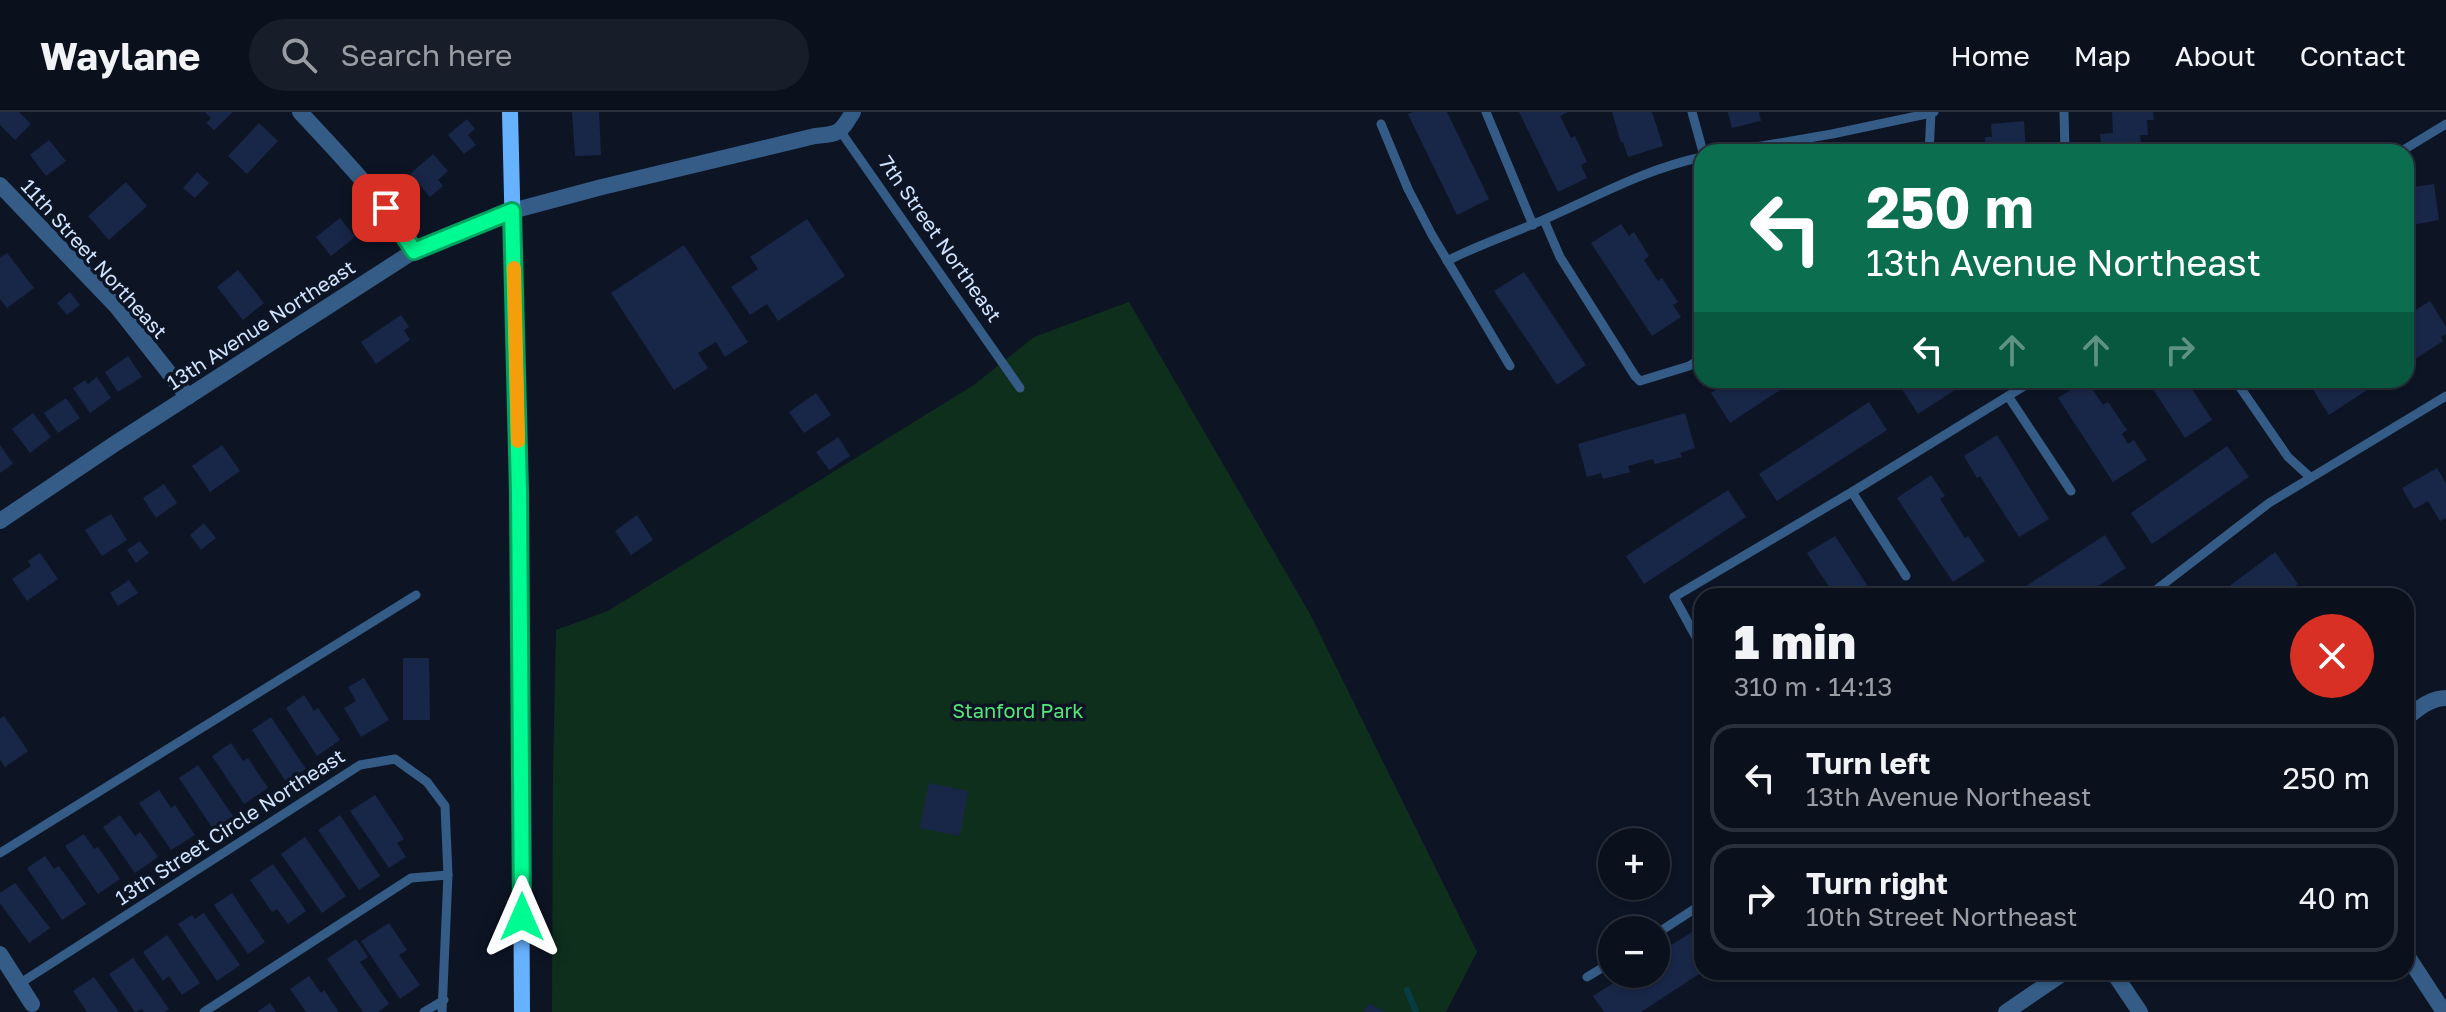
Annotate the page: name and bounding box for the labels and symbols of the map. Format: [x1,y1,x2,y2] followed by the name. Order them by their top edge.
[874,151,1007,326] street label: 7th Street Northeast
[17,174,173,343] street label: 11th Street Northeast
[352,174,420,242] pin
[162,254,359,394] street label: 13th Avenue Northeast
[952,698,1084,722] park label: Stanford Park
[110,743,349,909] street label: 13th Street Circle Northeast
[480,875,564,959] position arrow

